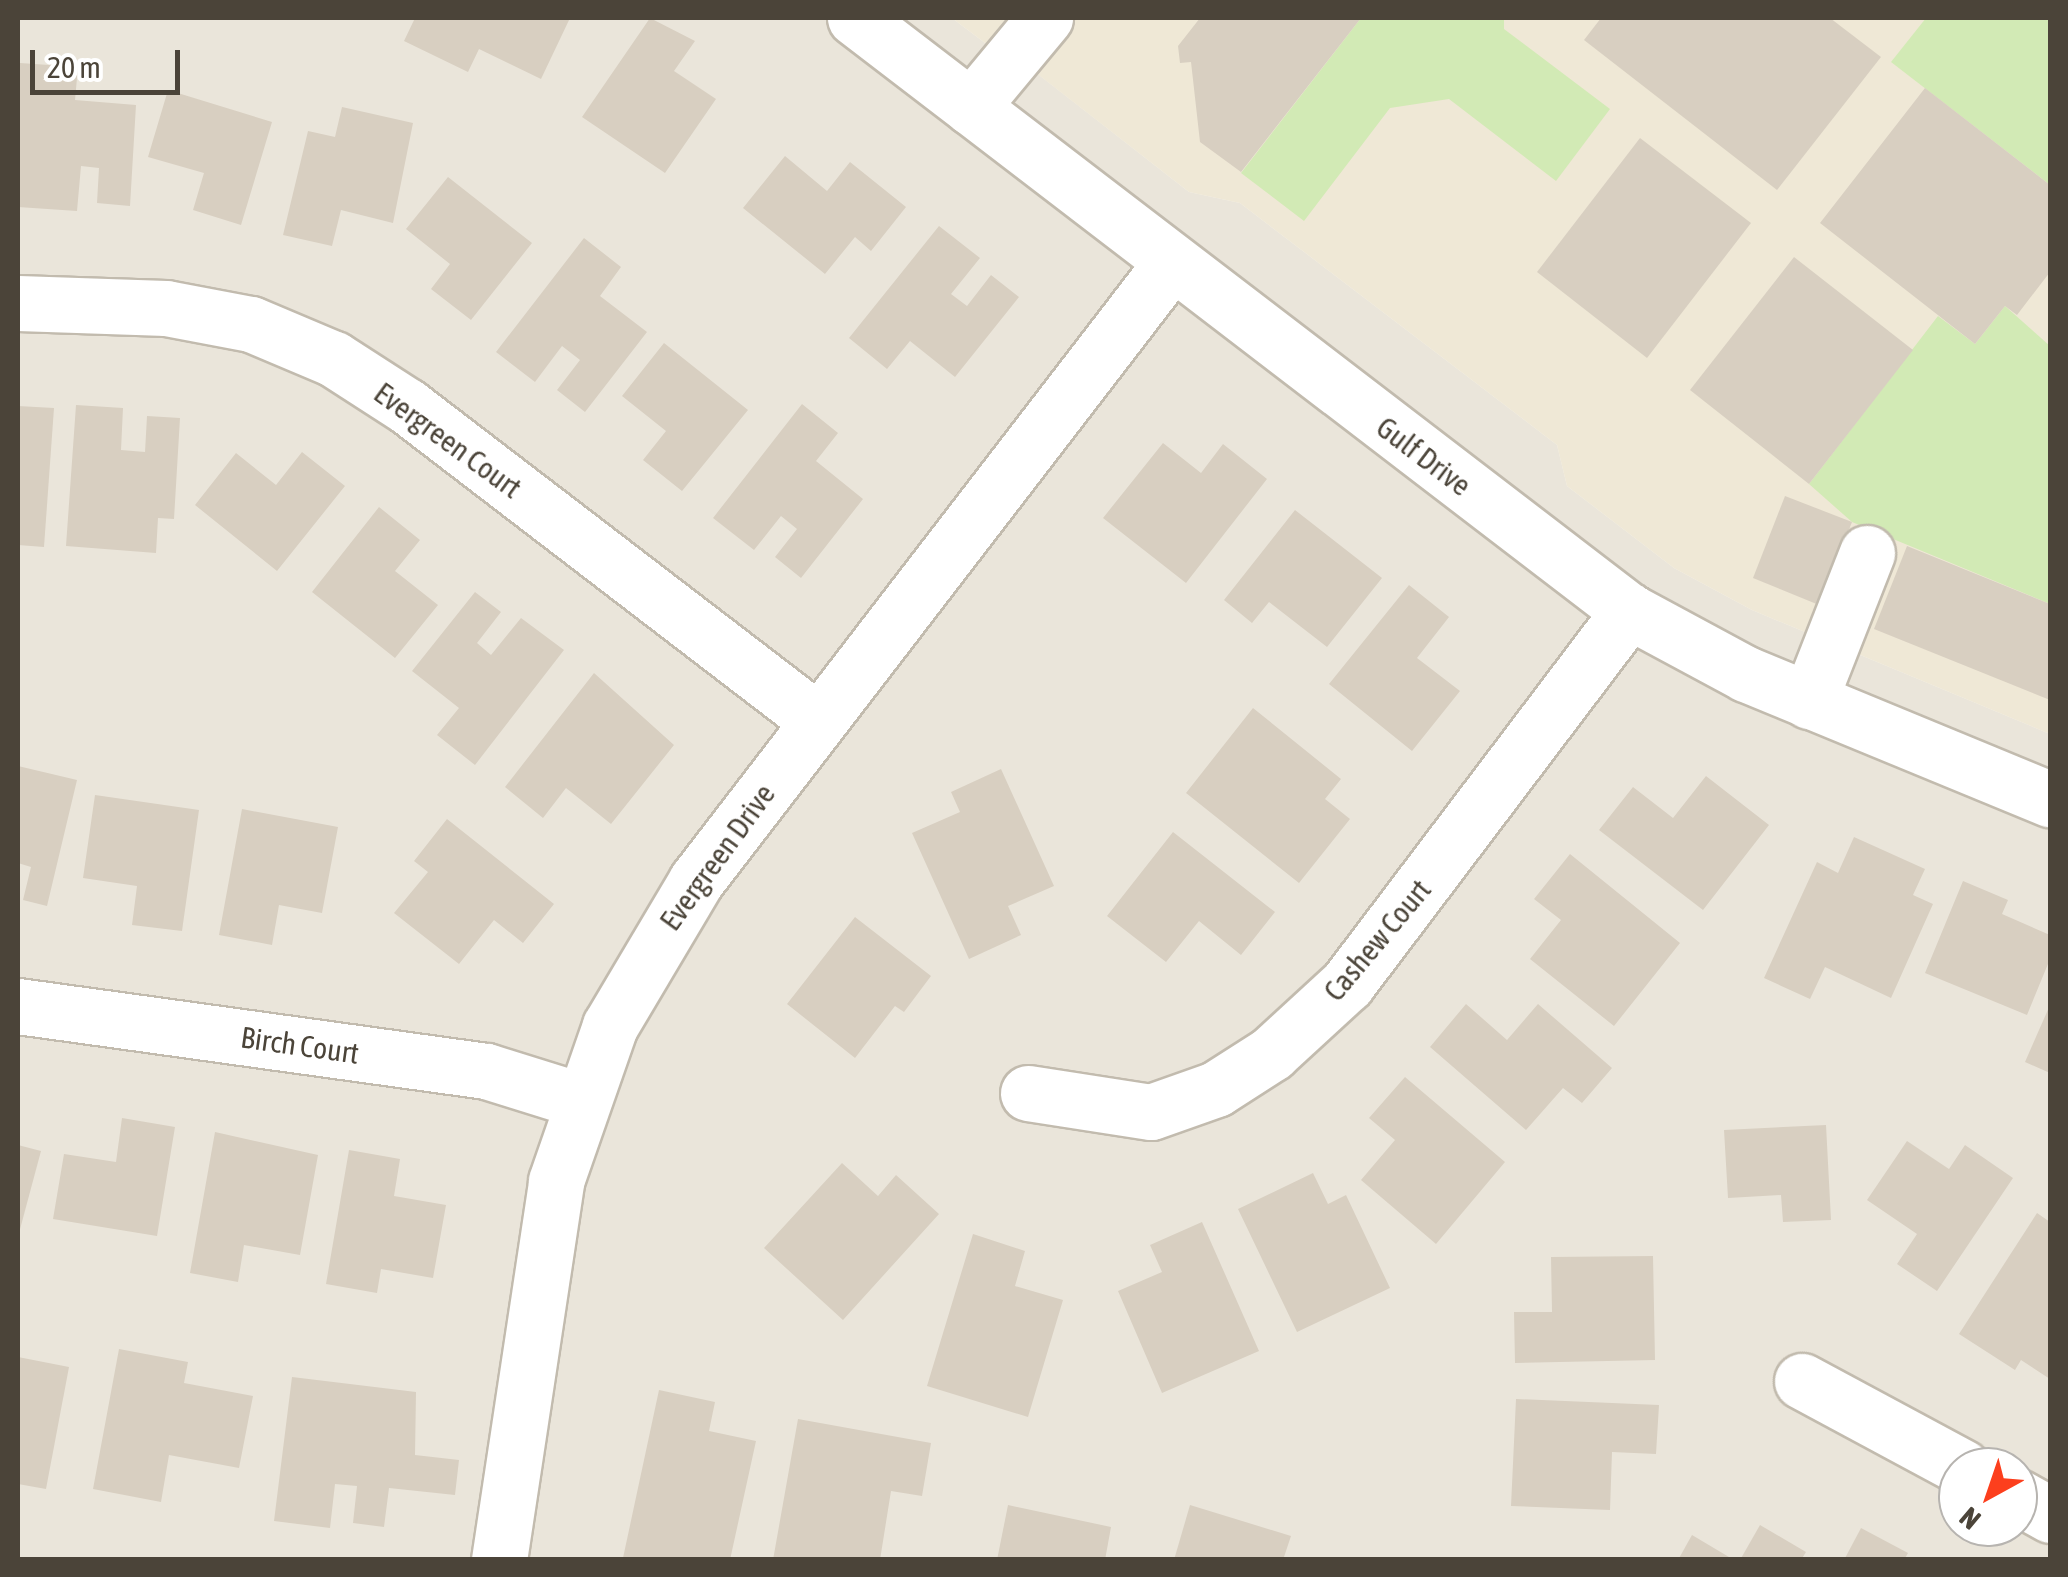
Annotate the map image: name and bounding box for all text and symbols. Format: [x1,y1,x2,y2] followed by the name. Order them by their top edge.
[35,30,185,92] scale bar
[47,50,101,84] text: 20 m
[367,375,529,505] street label: Evergreen Court
[1370,409,1478,503] street label: Gulf Drive
[652,777,782,937] street label: Evergreen Drive
[1316,872,1438,1008] street label: Cashew Court
[239,1019,361,1071] street label: Birch Court
[1938,1447,2038,1547] north arrow
[1953,1501,1987,1536] text: N

